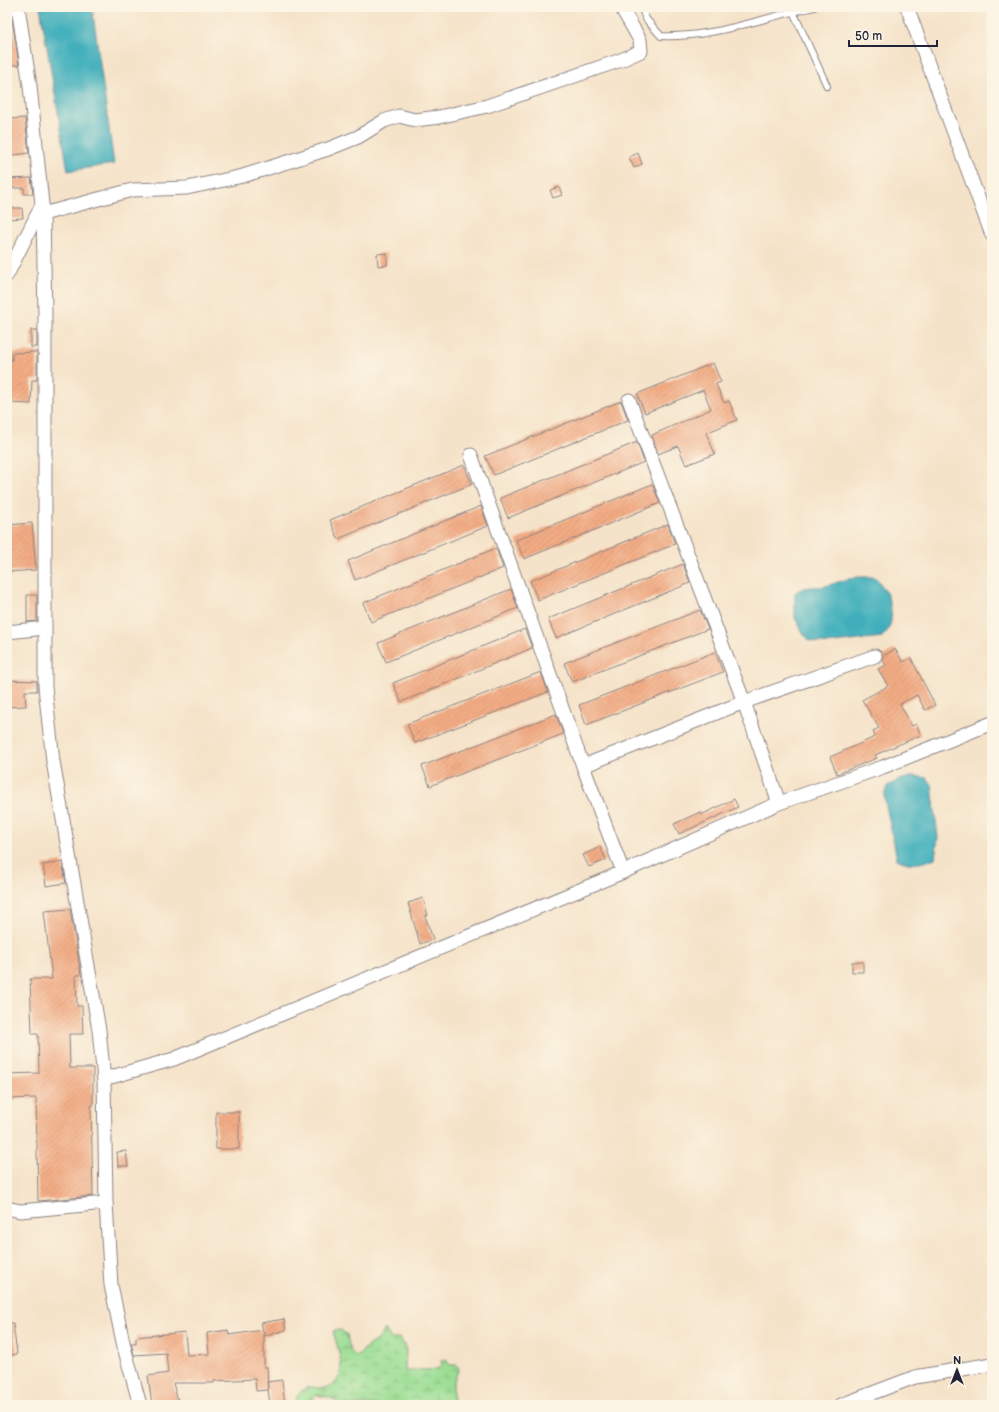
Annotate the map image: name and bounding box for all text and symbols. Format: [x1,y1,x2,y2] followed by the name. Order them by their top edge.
[849,22,937,48] scale bar
[855,29,882,44] text: 50 m
[937,1350,977,1390] north arrow
[953,1354,961,1367] text: N

